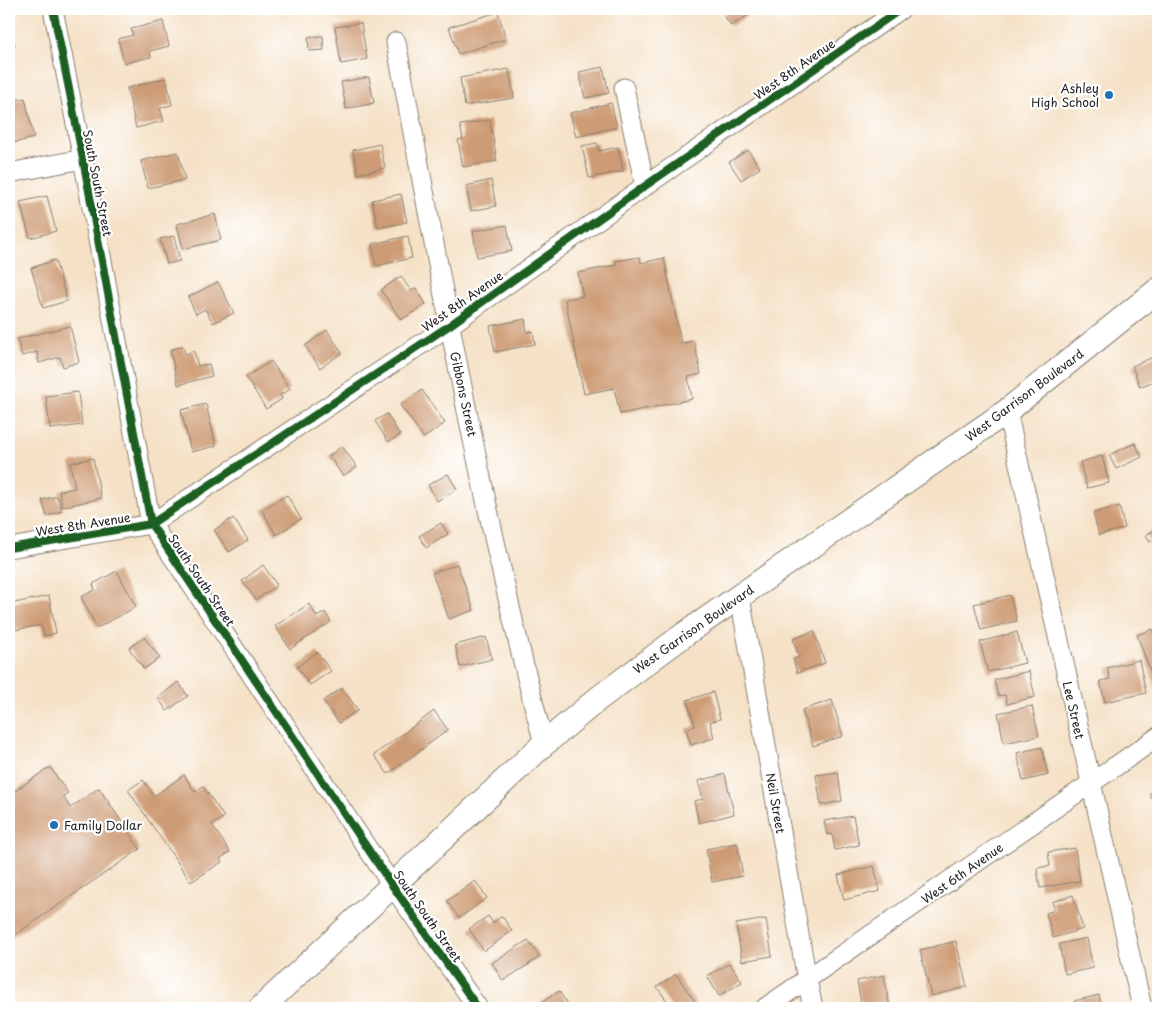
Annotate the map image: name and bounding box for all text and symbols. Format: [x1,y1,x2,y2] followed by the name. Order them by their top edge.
[750,34,839,104] street label: West 8th Avenue
[1031,79,1099,111] place label: Ashley High School
[1103,89,1115,101] marker: Ashley High School
[79,128,117,238] street label: South South Street
[418,266,507,336] street label: West 8th Avenue
[961,344,1087,446] street label: West Garrison Boulevard
[446,350,482,438] street label: Gibbons Street
[34,508,132,540] street label: West 8th Avenue
[164,530,240,630] street label: South South Street
[629,580,758,678] street label: West Garrison Boulevard
[1059,679,1089,741] street label: Lee Street
[762,771,790,835] street label: Neil Street
[64,816,143,834] place label: Family Dollar
[48,819,60,831] marker: Family Dollar
[918,838,1007,908] street label: West 6th Avenue
[390,867,466,966] street label: South South Street

